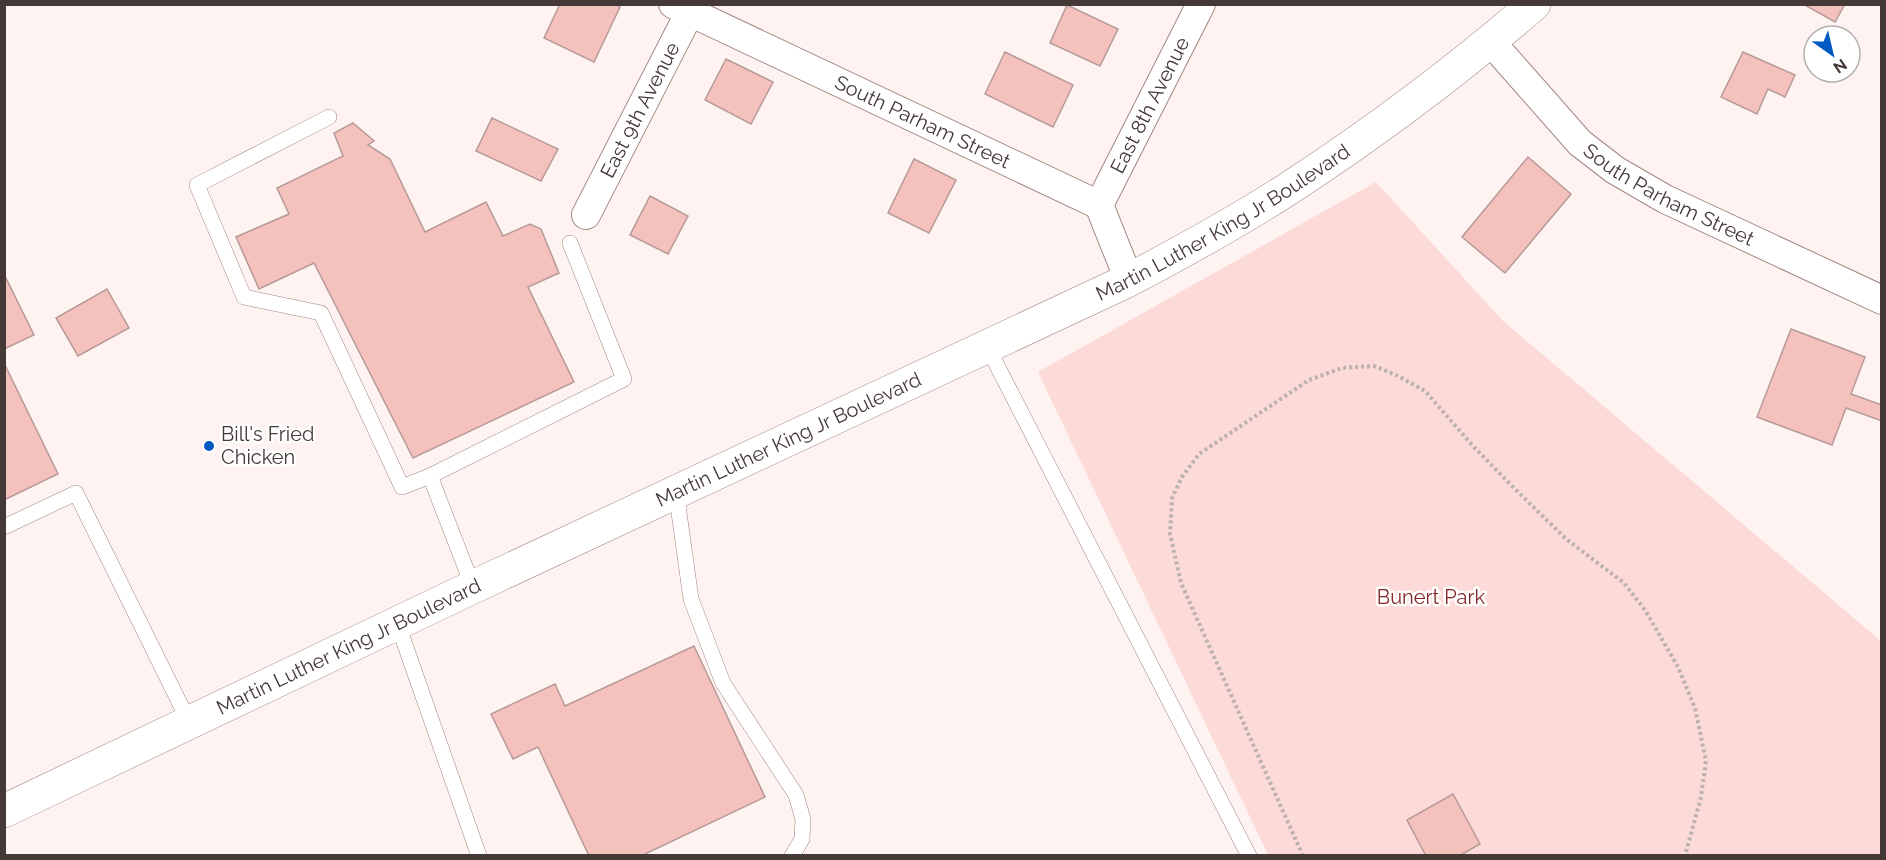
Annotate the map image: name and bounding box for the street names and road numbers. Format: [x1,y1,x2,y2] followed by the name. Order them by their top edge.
[1105,33,1194,177] street label: East 8th Avenue
[595,38,685,182] street label: East 9th Avenue
[831,70,1014,174] street label: South Parham Street
[1579,138,1758,251] street label: South Parham Street
[1092,139,1354,306] street label: Martin Luther King Jr Boulevard
[652,367,925,512] street label: Martin Luther King Jr Boulevard
[213,573,485,720] street label: Martin Luther King Jr Boulevard

